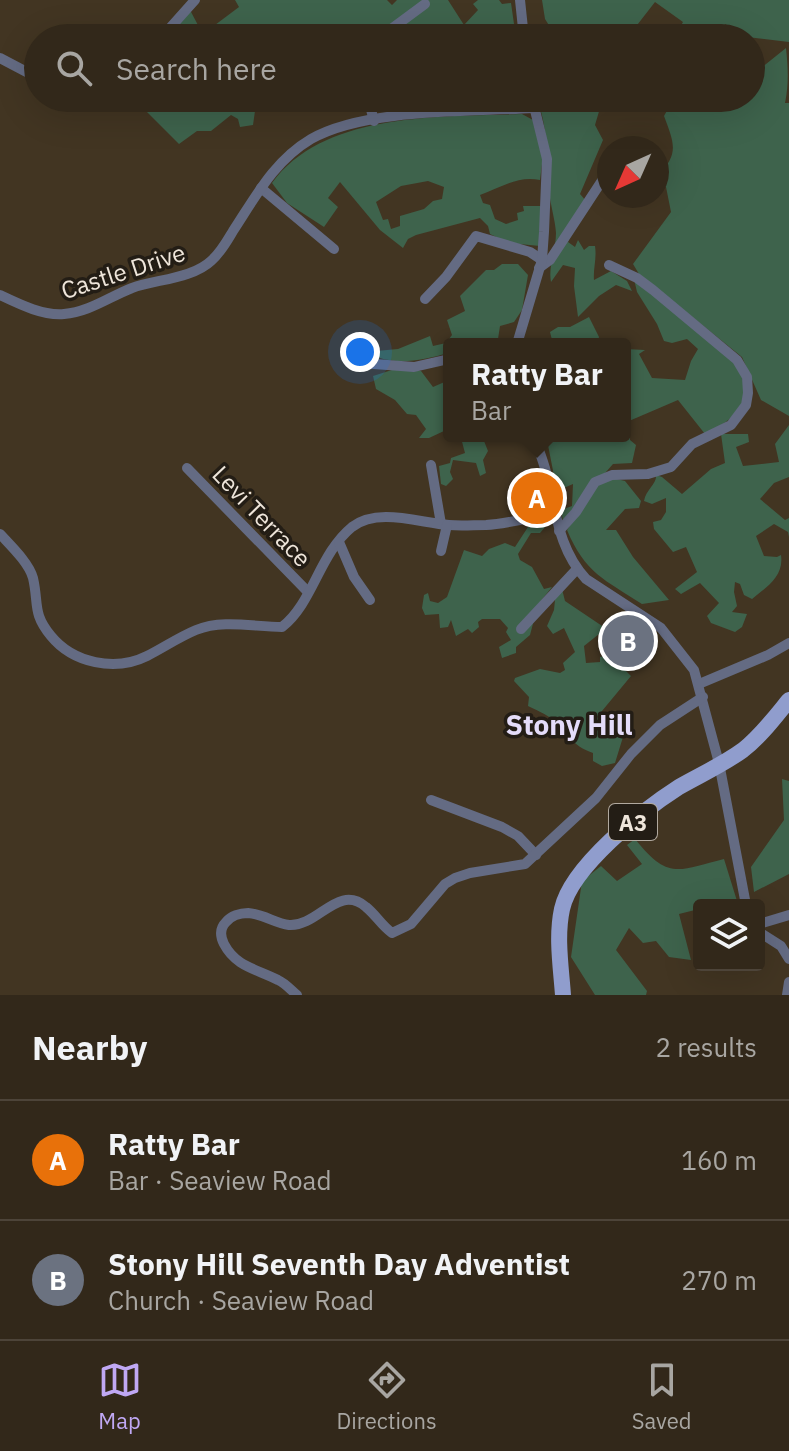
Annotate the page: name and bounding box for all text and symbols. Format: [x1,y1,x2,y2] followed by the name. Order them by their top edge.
[24,24,765,112] search box
[52,46,96,90] icon: search
[116,49,277,88] text: Search here
[597,136,669,208] north arrow
[57,236,189,306] street label: Castle Drive
[340,332,380,372] your location
[443,338,631,442] popup
[471,354,603,393] text: Ratty Bar
[471,393,511,427] text: Bar
[206,458,318,574] street label: Levi Terrace
[511,468,563,528] pin: A
[602,611,654,671] pin: B
[506,706,632,743] district label: Stony Hill
[609,804,657,840] road number: A3
[693,899,765,971] map controls
[693,899,765,971] button: layers
[32,1025,147,1069] text: Nearby
[655,1030,757,1064] text: 2 results
[108,1124,240,1163] text: Ratty Bar
[49,1143,67,1177] text: A
[681,1143,757,1177] text: 160 m
[108,1163,332,1197] text: Bar · Seaview Road
[108,1244,570,1283] text: Stony Hill Seventh Day Adventist
[49,1263,67,1297] text: B
[681,1263,757,1297] text: 270 m
[108,1283,374,1317] text: Church · Seaview Road
[98,1358,142,1435] tab: Map
[337,1358,437,1435] tab: Directions
[632,1358,691,1435] tab: Saved

